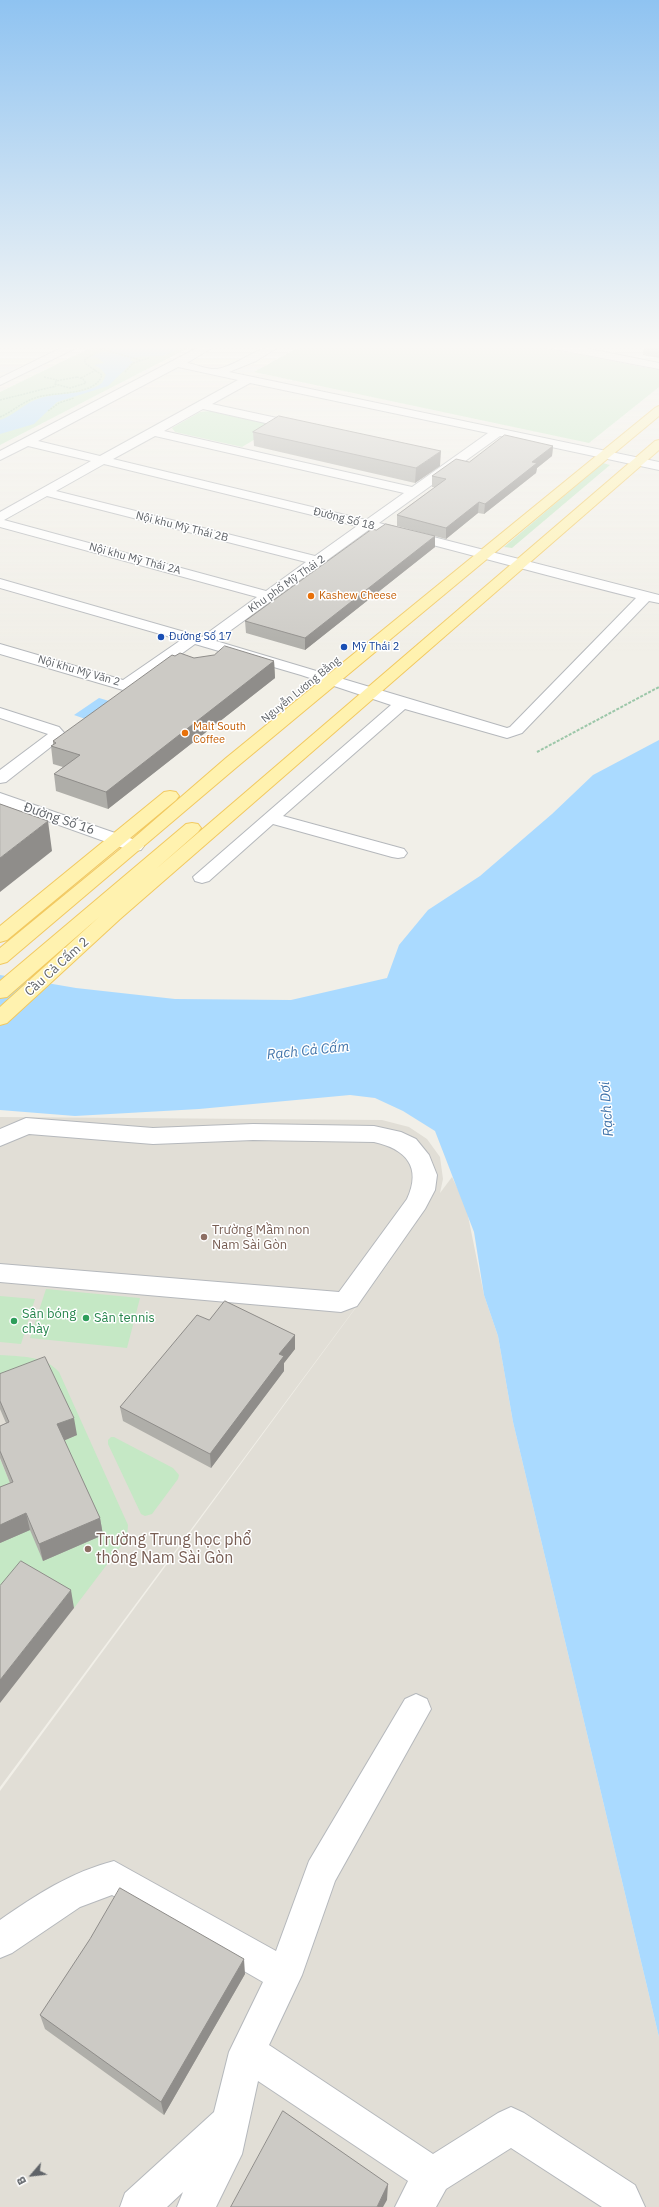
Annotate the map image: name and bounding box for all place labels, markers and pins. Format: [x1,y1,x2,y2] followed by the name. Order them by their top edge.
[319,589,397,603] place label: Kashew Cheese
[306,591,316,601] marker: Kashew Cheese
[169,630,232,644] place label: Đường Số 17
[156,632,166,642] marker: Đường Số 17
[352,640,399,654] place label: Mỹ Thái 2
[339,642,349,652] marker: Mỹ Thái 2
[193,720,246,746] place label: Malt South Coffee
[180,728,190,738] marker: Malt South Coffee
[212,1222,310,1253] place label: Trường Mầm non Nam Sài Gòn
[199,1232,209,1242] marker: Trường Mầm non Nam Sài Gòn
[22,1306,76,1337] place label: Sân bóng chày
[94,1310,155,1326] place label: Sân tennis
[81,1313,91,1323] marker: Sân tennis
[9,1316,19,1326] marker: Sân bóng chày
[96,1530,252,1568] place label: Trường Trung học phổ thông Nam Sài Gòn
[83,1544,93,1554] marker: Trường Trung học phổ thông Nam Sài Gòn

